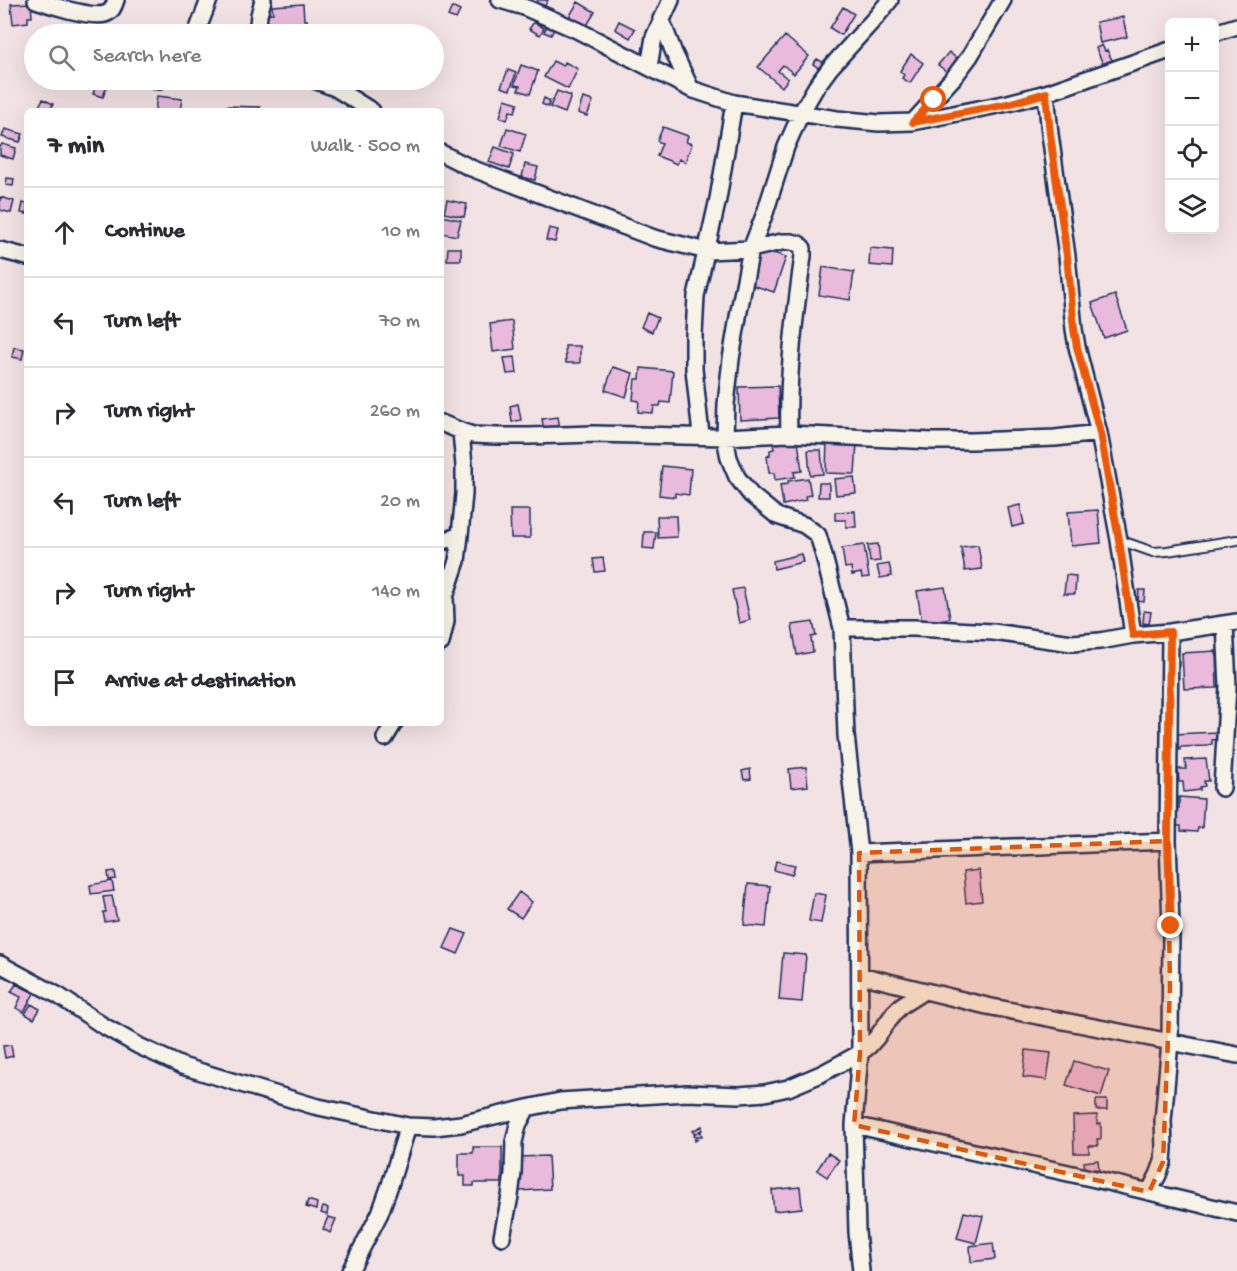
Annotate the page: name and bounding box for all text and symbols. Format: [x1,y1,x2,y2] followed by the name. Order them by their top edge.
[1165,18,1219,234] map controls
[1165,18,1219,72] button: +
[24,24,444,90] search box
[45,41,78,74] icon: search
[93,44,201,70] text: Search here
[1165,72,1219,126] button: −
[920,86,946,112] route start
[1165,126,1219,180] button: locate
[48,132,104,163] text: 7 min
[311,136,420,159] text: Walk · 500 m
[1165,180,1219,234] button: layers
[48,216,81,249] icon: ahead
[105,219,185,245] text: Continue
[382,221,420,244] text: 10 m
[48,306,81,339] icon: left
[105,309,179,335] text: Turn left
[379,311,420,334] text: 70 m
[48,396,81,429] icon: right
[105,399,193,425] text: Turn right
[370,401,420,424] text: 260 m
[48,486,81,519] icon: left
[105,489,179,515] text: Turn left
[380,491,420,514] text: 20 m
[48,576,81,609] icon: right
[105,579,193,605] text: Turn right
[372,581,420,604] text: 140 m
[48,666,81,699] icon: arrive
[105,669,295,695] text: Arrive at destination
[1157,912,1183,938] route end

